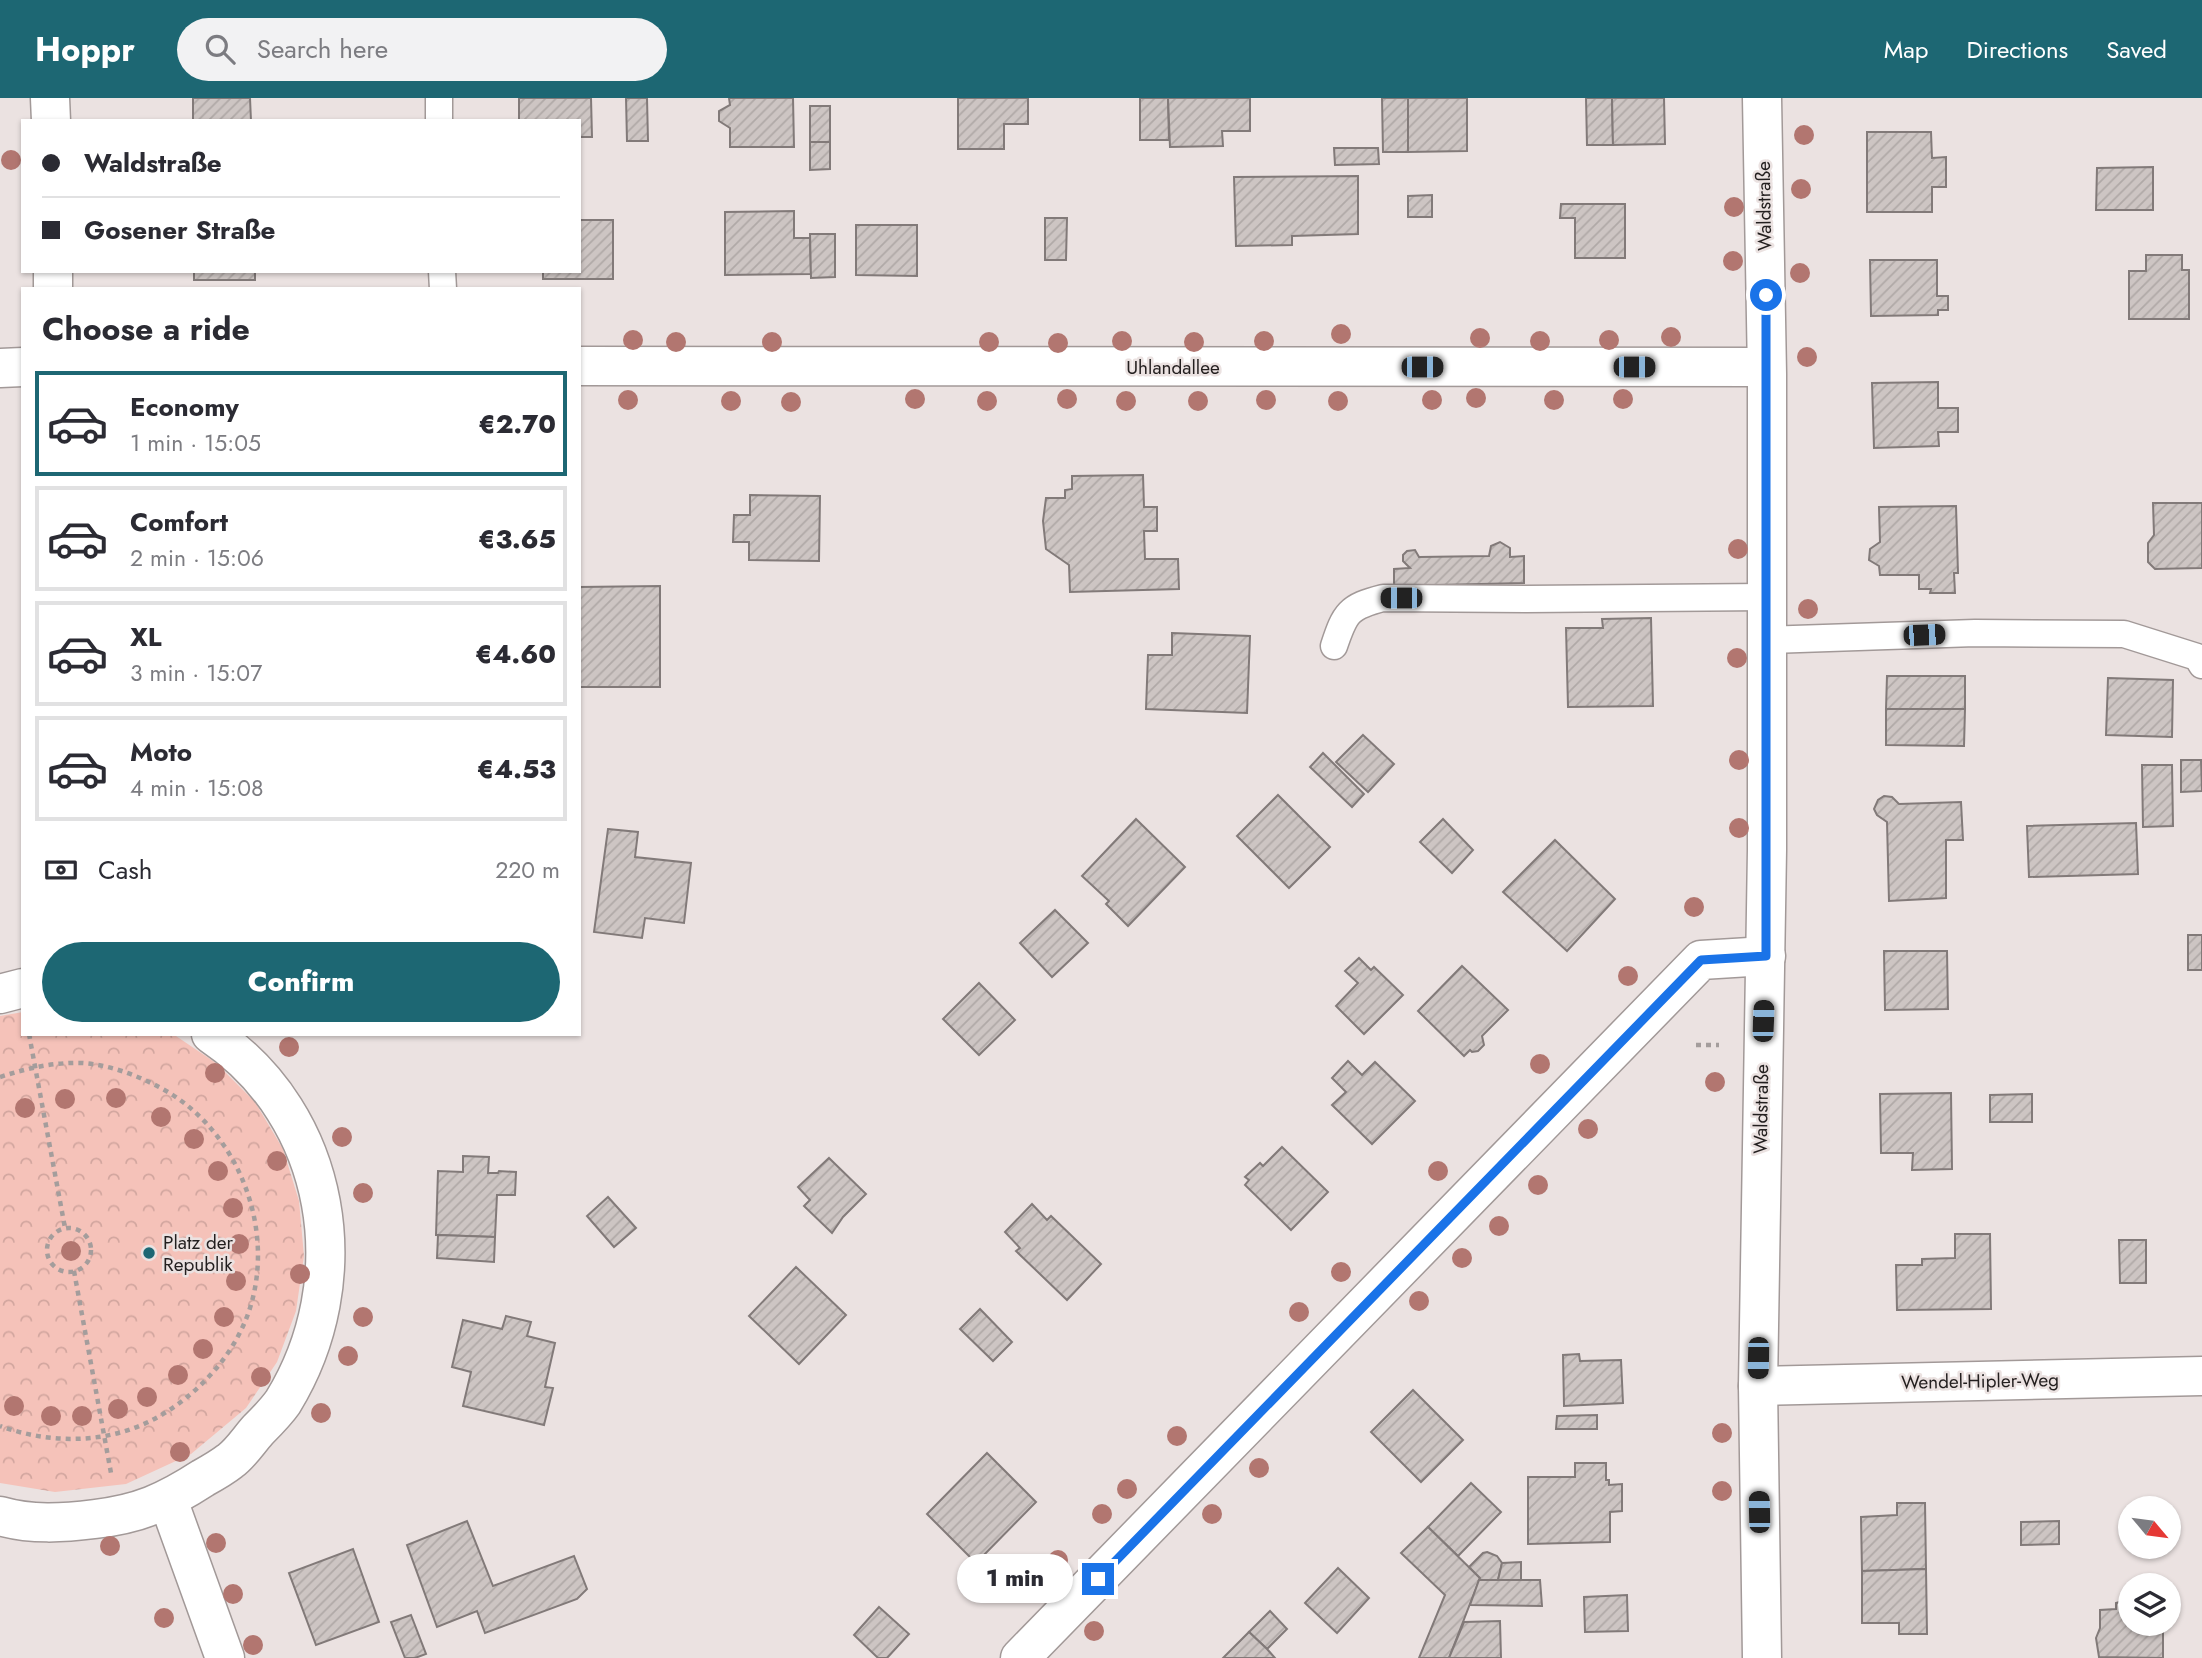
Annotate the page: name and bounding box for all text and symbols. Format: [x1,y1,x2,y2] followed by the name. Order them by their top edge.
[177,18,667,81] search box
[35,26,135,73] text: Hoppr
[201,30,239,68] icon: search
[257,30,388,68] text: Search here
[1884,32,1929,67] text: Map
[1967,32,2068,67] text: Directions
[2106,32,2167,67] text: Saved
[84,144,222,182] text: Waldstraße
[1750,161,1778,251] street label: Waldstraße
[84,211,275,249] text: Gosener Straße
[1750,279,1782,311] route start
[42,306,250,352] text: Choose a ride
[1126,354,1220,381] street label: Uhlandallee
[1402,357,1444,378] car
[1614,357,1656,378] car
[130,388,239,426] text: Economy
[46,392,109,455] icon: car
[478,405,556,443] text: €2.70
[130,426,261,460] text: 1 min · 15:05
[130,503,228,541] text: Comfort
[46,507,109,570] icon: car
[478,520,556,558] text: €3.65
[130,541,264,575] text: 2 min · 15:06
[1381,588,1423,609] car
[130,618,162,656] text: XL
[46,622,109,685] icon: car
[1903,624,1946,646] car
[475,635,556,673] text: €4.60
[130,656,262,690] text: 3 min · 15:07
[130,733,192,771] text: Moto
[46,737,109,800] icon: car
[477,750,556,788] text: €4.53
[130,771,264,805] text: 4 min · 15:08
[42,851,80,889] icon: cash
[98,851,152,889] text: Cash
[495,853,560,887] text: 220 m
[42,942,560,1022] button: Confirm
[1752,1000,1775,1042] car
[1747,1064,1775,1154] street label: Waldstraße
[163,1229,234,1278] place label: Platz der Republik
[141,1245,157,1261] marker: Platz der Republik
[1748,1337,1769,1379] car
[1901,1366,2059,1396] street label: Wendel-Hipler-Weg
[1749,1491,1770,1533] car
[2118,1496,2180,1559] north arrow
[2118,1496,2181,1636] map controls
[958,1554,1074,1604] callout: 1 min
[986,1561,1044,1595] text: 1 min
[1082,1563,1114,1595] route end
[2118,1573,2181,1636] button: layers

